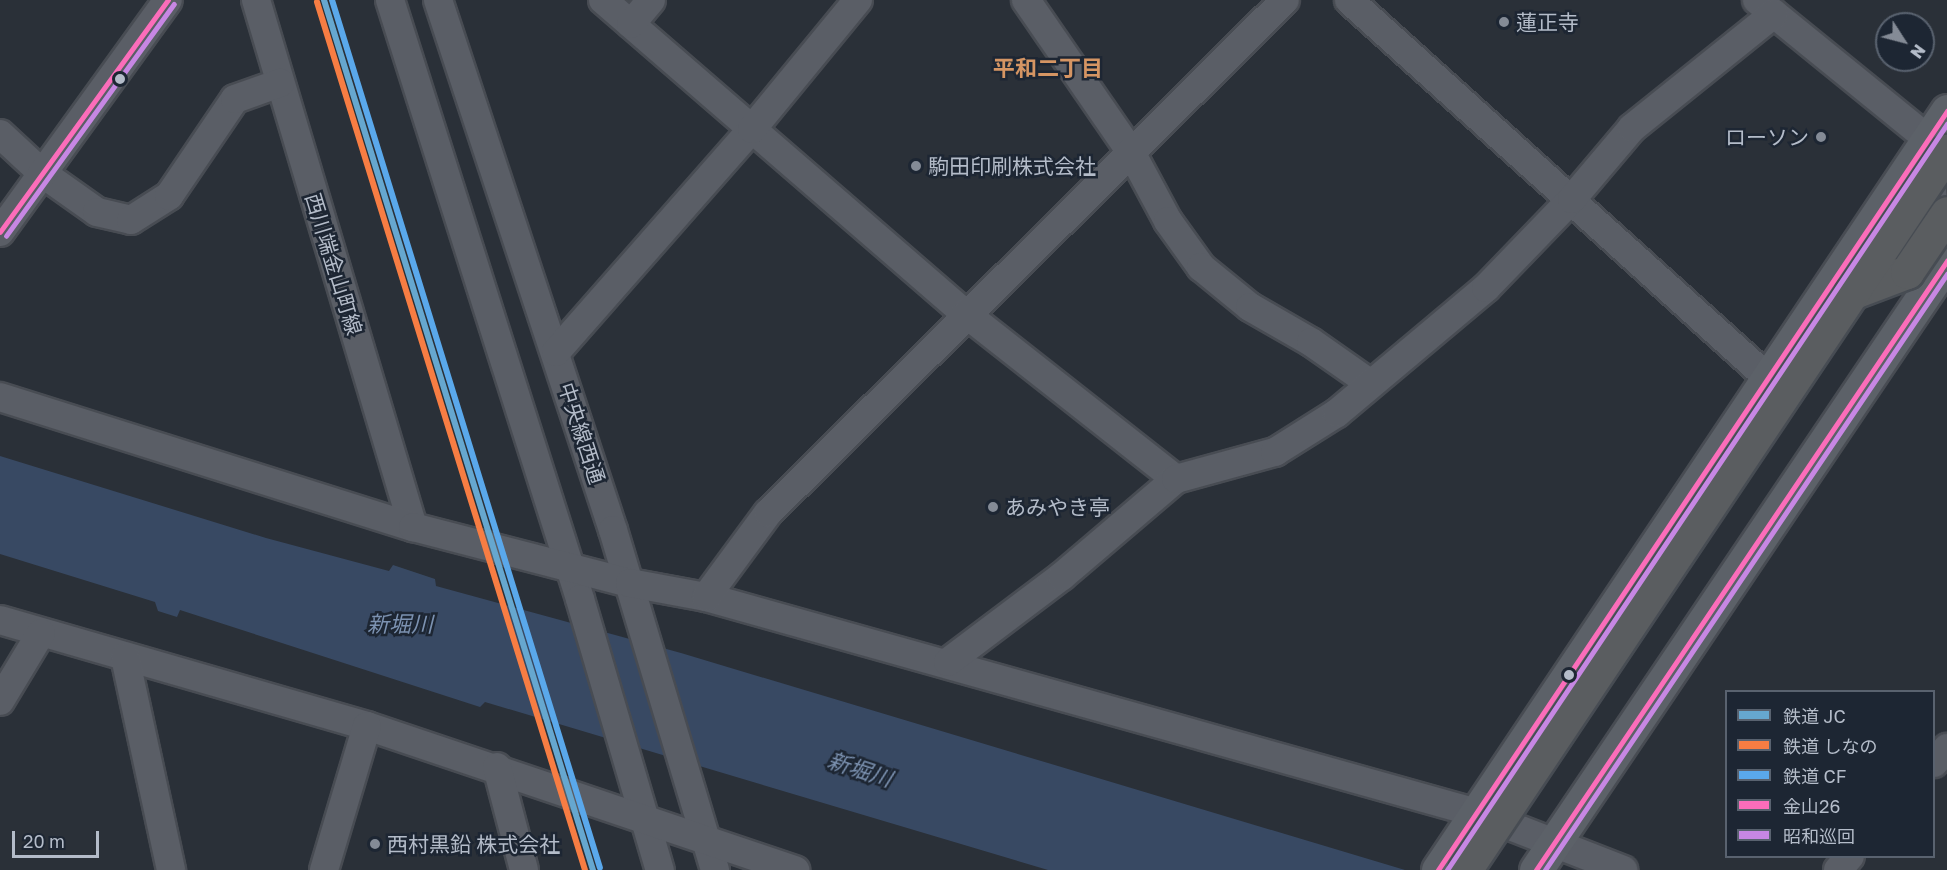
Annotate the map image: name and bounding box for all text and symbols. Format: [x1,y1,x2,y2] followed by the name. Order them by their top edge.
[1516,9,1579,35] place label: 蓮正寺
[1875,12,1935,72] north arrow
[1497,15,1511,29] marker: 蓮正寺
[1906,41,1930,62] text: N
[993,55,1103,81] district label: 平和二丁目
[114,73,126,85] unlabelled marker
[1725,124,1809,150] place label: ローソン
[1814,130,1828,144] marker: ローソン
[928,153,1096,179] place label: 駒田印刷株式会社
[909,159,923,173] marker: 駒田印刷株式会社
[300,190,368,338] street label: 西川端金山町線
[554,379,610,487] street label: 中央線西通
[1005,494,1110,520] place label: あみやき亭
[986,500,1000,514] marker: あみやき亭
[367,611,433,637] water label: 新堀川
[1563,669,1575,681] unlabelled marker
[1725,690,1935,858] legend
[1783,705,1846,727] text: 鉄道 JC
[1783,735,1878,757] text: 鉄道 しなの
[825,746,895,792] water label: 新堀川
[1783,765,1846,787] text: 鉄道 CF
[1783,795,1840,817] text: 金山26
[15,819,102,857] scale bar
[1783,825,1855,847] text: 昭和巡回
[23,830,65,852] text: 20 m
[387,831,560,857] place label: 西村黒鉛 株式会社
[368,837,382,851] marker: 西村黒鉛 株式会社

